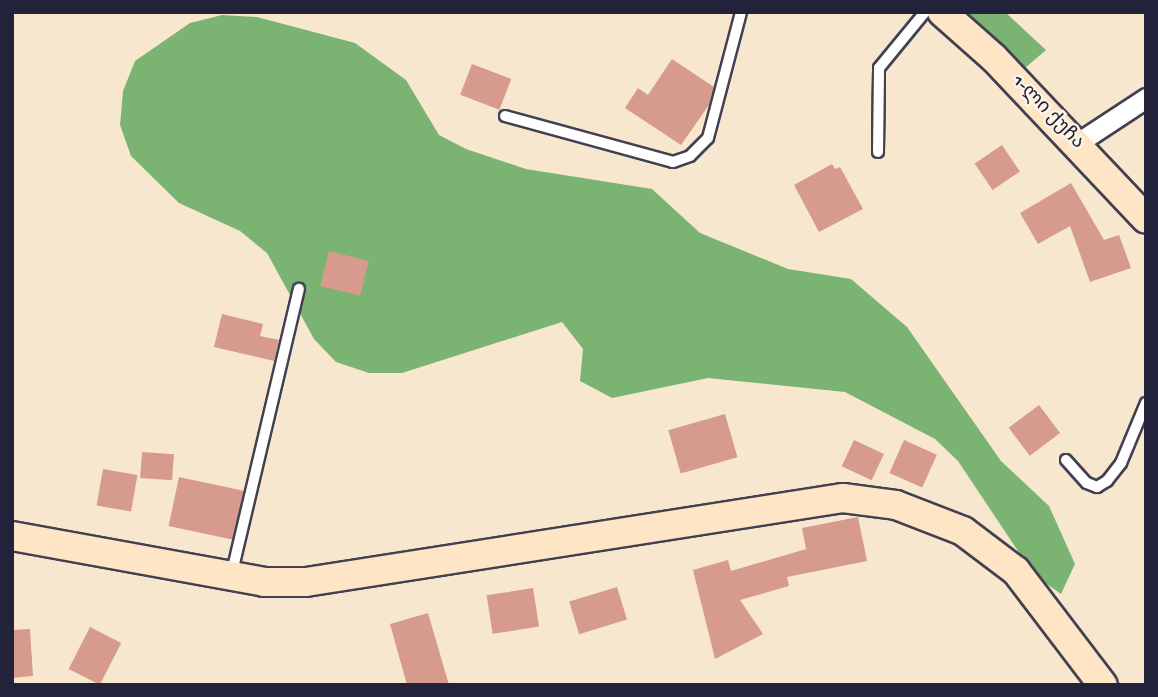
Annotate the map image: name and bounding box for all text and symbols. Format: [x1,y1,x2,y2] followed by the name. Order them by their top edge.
[1006,71,1088,155] street label: 1-ლი ქუჩა

